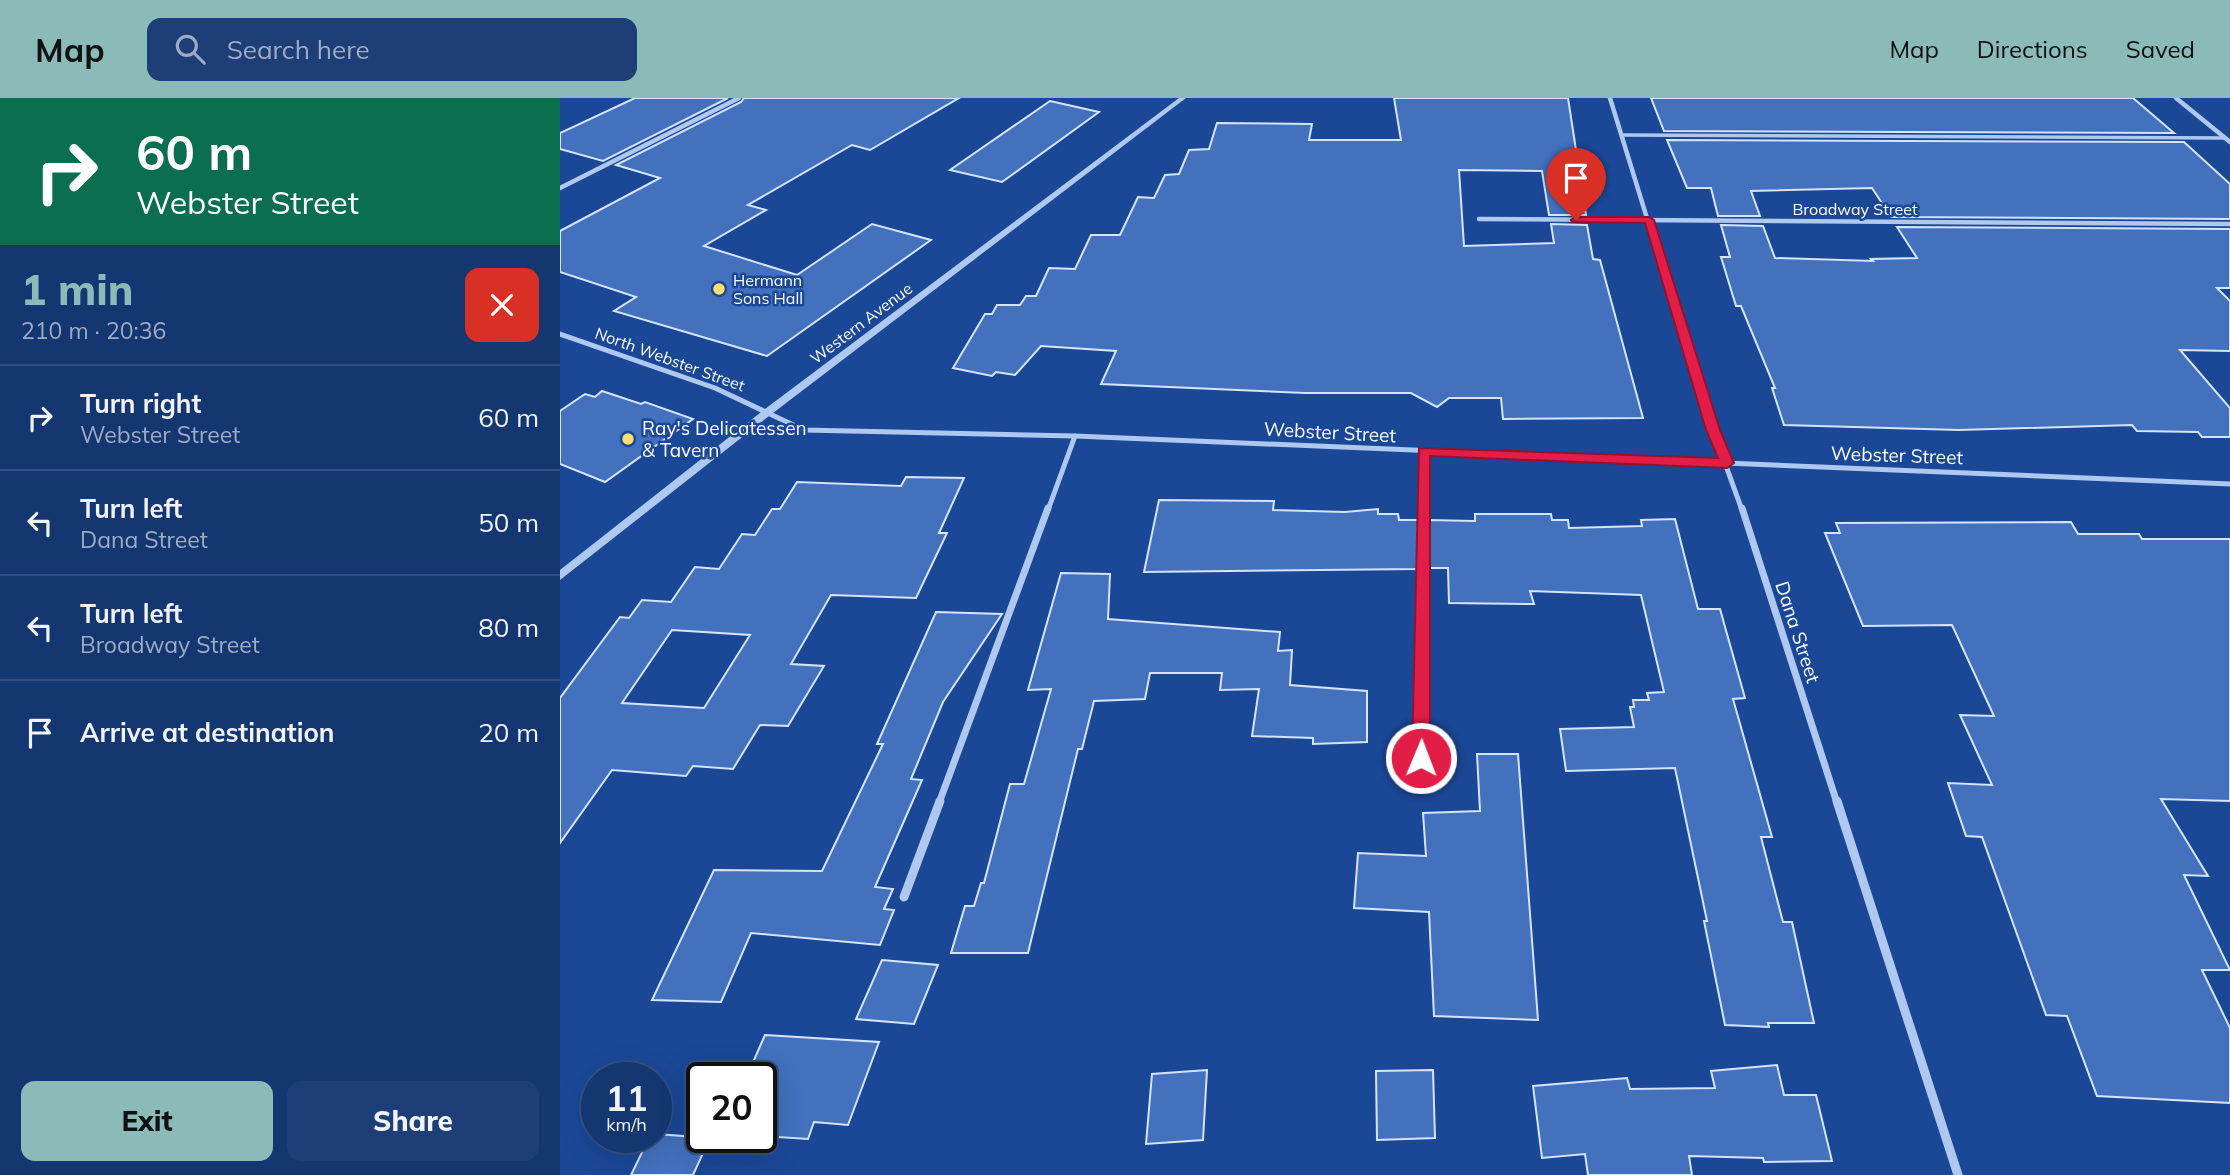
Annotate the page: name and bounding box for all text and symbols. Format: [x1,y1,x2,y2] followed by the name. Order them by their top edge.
[147,18,637,81] search box
[35,29,105,70] text: Map
[171,30,209,68] icon: search
[227,33,370,66] text: Search here
[1889,34,1939,64] text: Map
[1977,34,2088,64] text: Directions
[2126,34,2195,64] text: Saved
[136,121,252,182] text: 60 m
[21,126,112,217] icon: right
[1546,148,1606,220] pin
[1557,159,1595,197] icon: arrive
[136,182,359,222] text: Webster Street
[1792,199,1918,219] street label: Broadway Street
[21,263,134,316] text: 1 min
[465,268,539,342] button: close
[733,270,803,308] place label: Hermann Sons Hall
[806,278,916,368] street label: Western Avenue
[711,281,727,297] marker: Hermann Sons Hall
[21,316,166,345] text: 210 m · 20:36
[592,323,748,396] street label: North Webster Street
[80,387,201,420] text: Turn right
[21,399,59,437] icon: right
[478,401,539,434] text: 60 m
[642,416,807,462] place label: Ray's Delicatessen & Tavern
[1263,417,1397,447] street label: Webster Street
[80,420,240,449] text: Webster Street
[620,431,636,447] marker: Ray's Delicatessen & Tavern
[1830,441,1964,469] street label: Webster Street
[80,492,182,525] text: Turn left
[21,504,59,542] icon: left
[478,506,539,539] text: 50 m
[80,525,208,554] text: Dana Street
[1770,578,1826,686] street label: Dana Street
[80,597,182,630] text: Turn left
[21,609,59,647] icon: left
[478,611,539,644] text: 80 m
[80,630,260,659] text: Broadway Street
[21,714,59,752] icon: arrive
[80,716,335,749] text: Arrive at destination
[478,716,539,749] text: 20 m
[1384,721,1458,795] position arrow
[686,1062,777,1153] speed limit sign: 20
[605,1076,648,1120] text: 11
[21,1081,273,1161] button: Exit
[287,1081,539,1161] button: Share
[606,1113,647,1136] text: km/h

